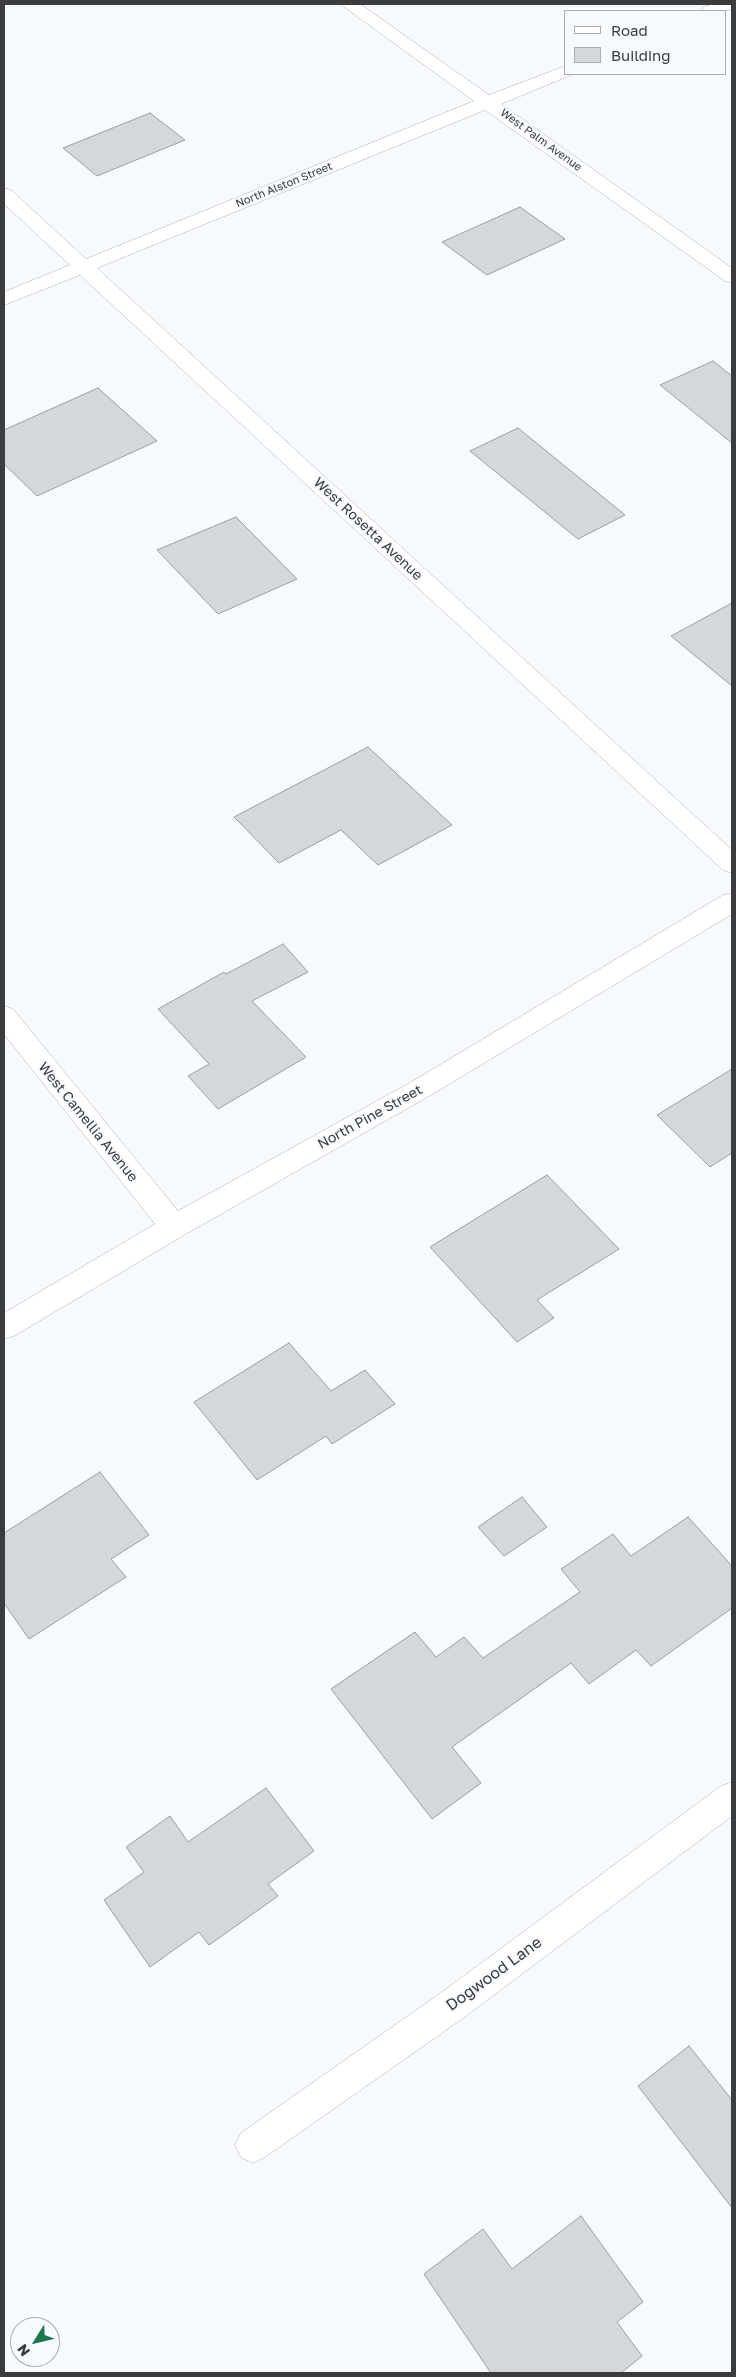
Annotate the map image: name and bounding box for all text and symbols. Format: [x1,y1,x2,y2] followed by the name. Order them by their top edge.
[564,10,726,75] legend
[611,21,648,39] text: Road
[611,46,671,64] text: Building
[498,106,584,174] street label: West Palm Avenue
[234,160,334,210] street label: North Alston Street
[310,474,426,584] street label: West Rosetta Avenue
[35,1059,141,1185] street label: West Camellia Avenue
[315,1081,425,1153] street label: North Pine Street
[442,1933,546,2015] street label: Dogwood Lane
[10,2317,60,2367] north arrow
[13,2341,33,2360] text: N

